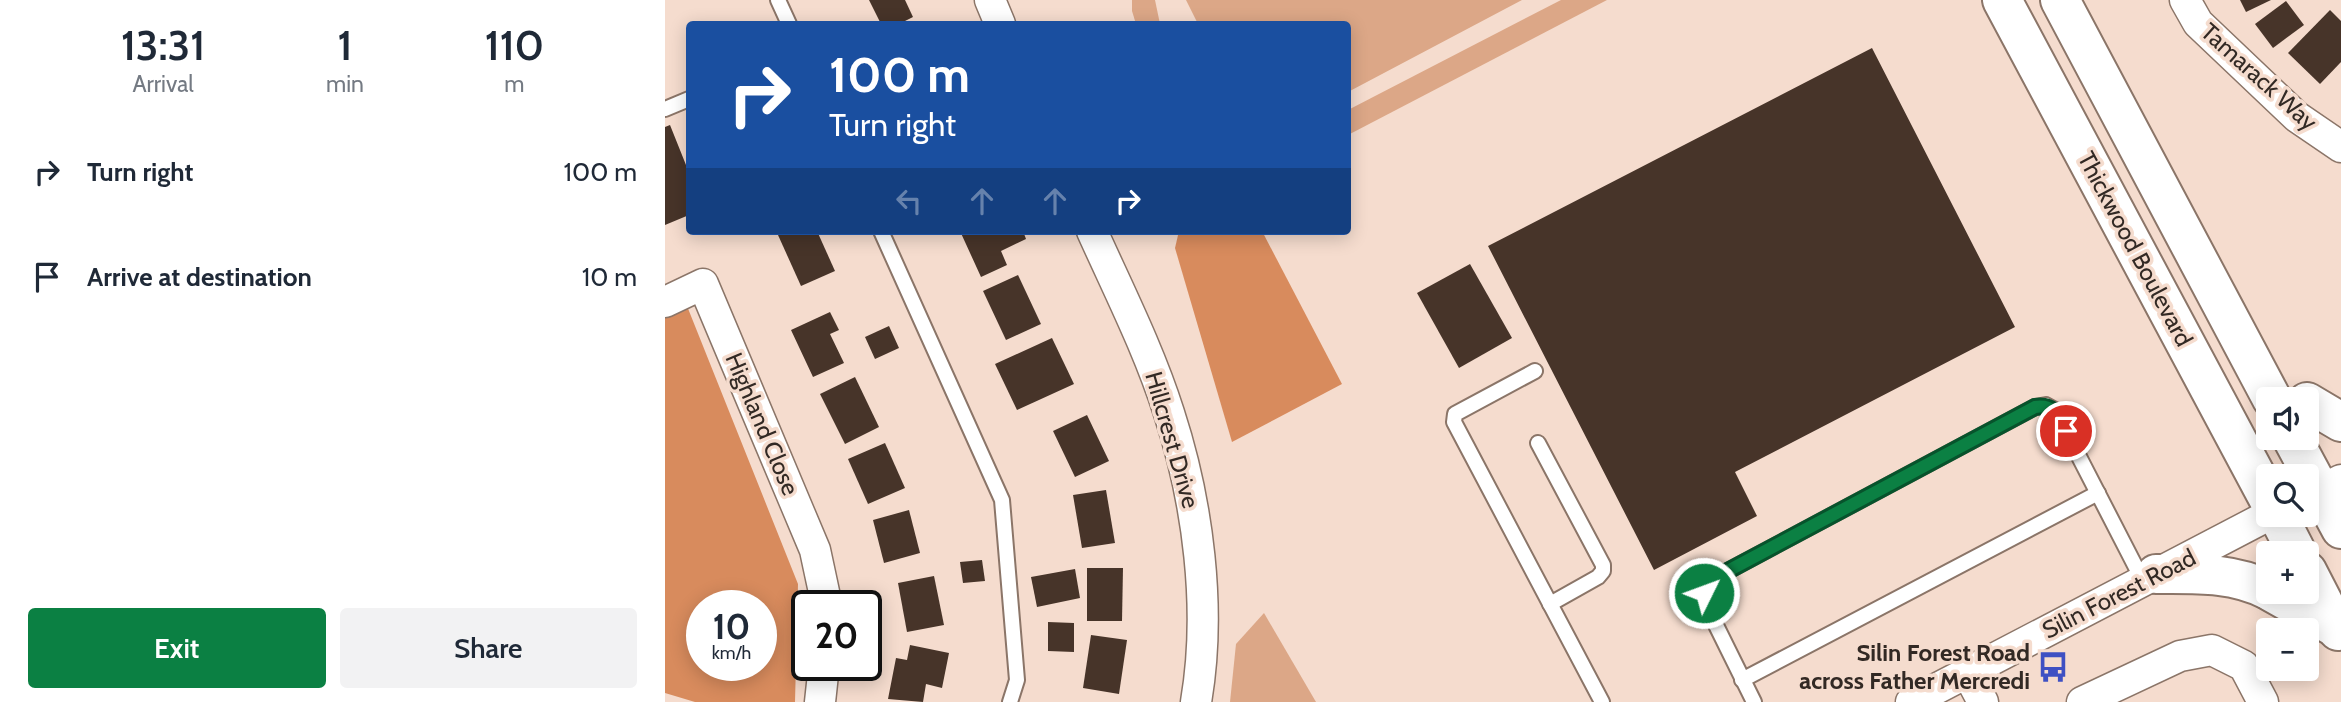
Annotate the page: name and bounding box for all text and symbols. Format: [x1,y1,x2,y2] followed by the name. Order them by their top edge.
[2195,17,2323,136] street label: Tamarack Way
[121,19,205,71] text: 13:31
[338,19,352,71] text: 1
[485,19,544,71] text: 110
[829,45,970,104] text: 100 m
[714,49,805,140] icon: right
[132,70,194,98] text: Arrival
[326,70,364,98] text: min
[504,70,525,98] text: m
[829,105,956,144] text: Turn right
[2072,146,2199,351] street label: Thickwood Boulevard
[28,153,66,191] icon: right
[87,156,193,188] text: Turn right
[564,156,637,188] text: 100 m
[890,182,928,220] icon: left
[963,182,1001,220] icon: ahead
[1036,182,1074,220] icon: ahead
[1109,182,1147,220] icon: right
[28,258,66,296] icon: arrive
[87,261,312,293] text: Arrive at destination
[582,261,637,293] text: 10 m
[719,348,805,499] street label: Highland Close
[1139,368,1206,512] street label: Hillcrest Drive
[2256,387,2319,681] map controls
[2256,387,2319,450] button: sound
[2036,401,2096,461] pin
[2047,412,2085,450] icon: arrive
[2256,464,2319,527] button: search
[2256,541,2319,604] button: +
[2037,542,2200,645] street label: Silin Forest Road
[1667,556,1741,630] position arrow
[791,590,882,681] speed limit sign: 20
[713,605,750,648] text: 10
[28,608,326,688] button: Exit
[340,608,637,688] button: Share
[2256,618,2319,681] button: −
[1799,638,2030,695] place label: Silin Forest Road across Father Mercredi
[712,642,751,664] text: km/h
[2036,650,2070,684] bus stop icon: Silin Forest Road across Father Mercredi

